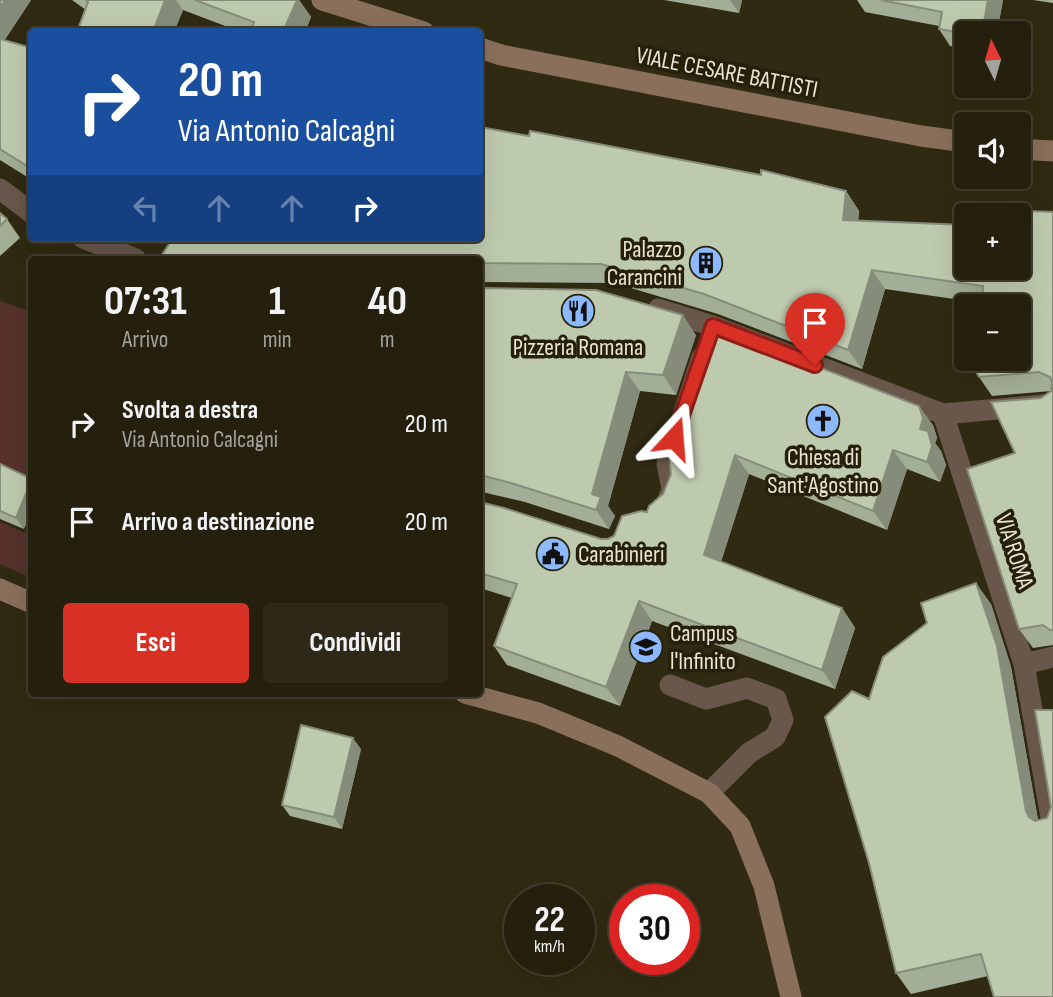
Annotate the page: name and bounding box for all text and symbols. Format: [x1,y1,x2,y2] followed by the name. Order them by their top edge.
[954,21,1031,98] north arrow
[954,21,1031,371] map controls
[634,41,820,104] street label: VIALE CESARE BATTISTI
[178,52,263,111] text: 20 m
[63,56,154,147] icon: right
[178,112,395,151] text: Via Antonio Calcagni
[954,112,1031,189] button: sound
[127,189,165,227] icon: left
[200,189,238,227] icon: ahead
[273,189,311,227] icon: ahead
[346,189,384,227] icon: right
[954,203,1031,280] button: +
[607,235,682,292] place label: Palazzo Carancini
[687,244,725,282] building icon: Palazzo Carancini
[104,276,187,327] text: 07:31
[269,276,285,327] text: 1
[367,276,407,327] text: 40
[559,292,597,330] restaurant icon: Pizzeria Romana
[785,293,845,365] pin
[954,294,1031,371] button: −
[796,304,834,342] icon: arrive
[122,326,168,354] text: Arrivo
[263,326,292,354] text: min
[380,326,395,354] text: m
[513,333,643,362] place label: Pizzeria Romana
[122,395,258,426] text: Svolta a destra
[637,401,711,475] position arrow
[804,402,842,440] church icon: Chiesa di Sant'Agostino
[63,405,101,443] icon: right
[405,409,448,440] text: 20 m
[122,426,278,454] text: Via Antonio Calcagni
[767,443,879,500] place label: Chiesa di Sant'Agostino
[63,503,101,541] icon: arrive
[122,507,315,538] text: Arrivo a destinazione
[405,507,448,538] text: 20 m
[989,510,1040,593] street label: VIA ROMA
[534,535,572,573] public building icon: Carabinieri
[578,540,664,569] place label: Carabinieri
[63,603,249,683] button: Esci
[263,603,448,683] button: Condividi
[670,619,736,676] place label: Campus l'Infinito
[627,628,665,666] school or university icon: Campus l'Infinito
[609,884,700,975] speed limit sign: 30
[534,899,565,942] text: 22
[534,936,565,957] text: km/h

